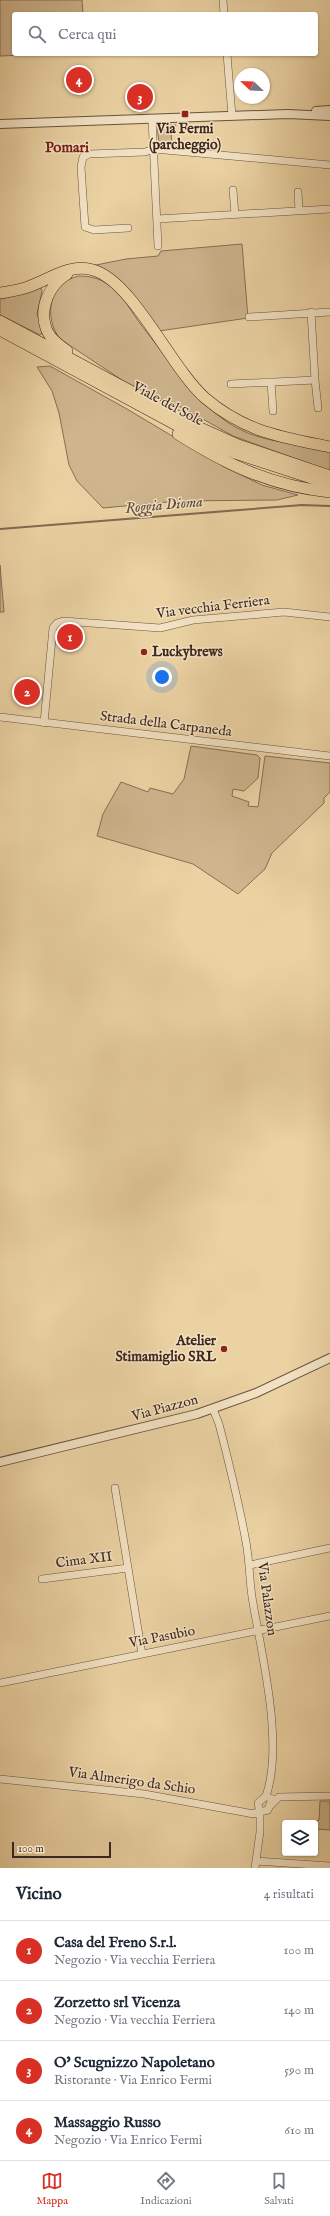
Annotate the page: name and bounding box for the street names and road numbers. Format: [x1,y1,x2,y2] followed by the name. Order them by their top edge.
[129,377,207,430] street label: Viale del Sole
[154,591,271,623] street label: Via vecchia Ferriera
[99,707,234,741] street label: Strada della Carpaneda
[129,1390,201,1426] street label: Via Piazzon
[55,1548,113,1572] street label: Cima XII
[253,1560,281,1637] street label: Via Palazzon
[126,1622,197,1652] street label: Via Pasubio
[66,1763,197,1799] street label: Via Almerigo da Schio

